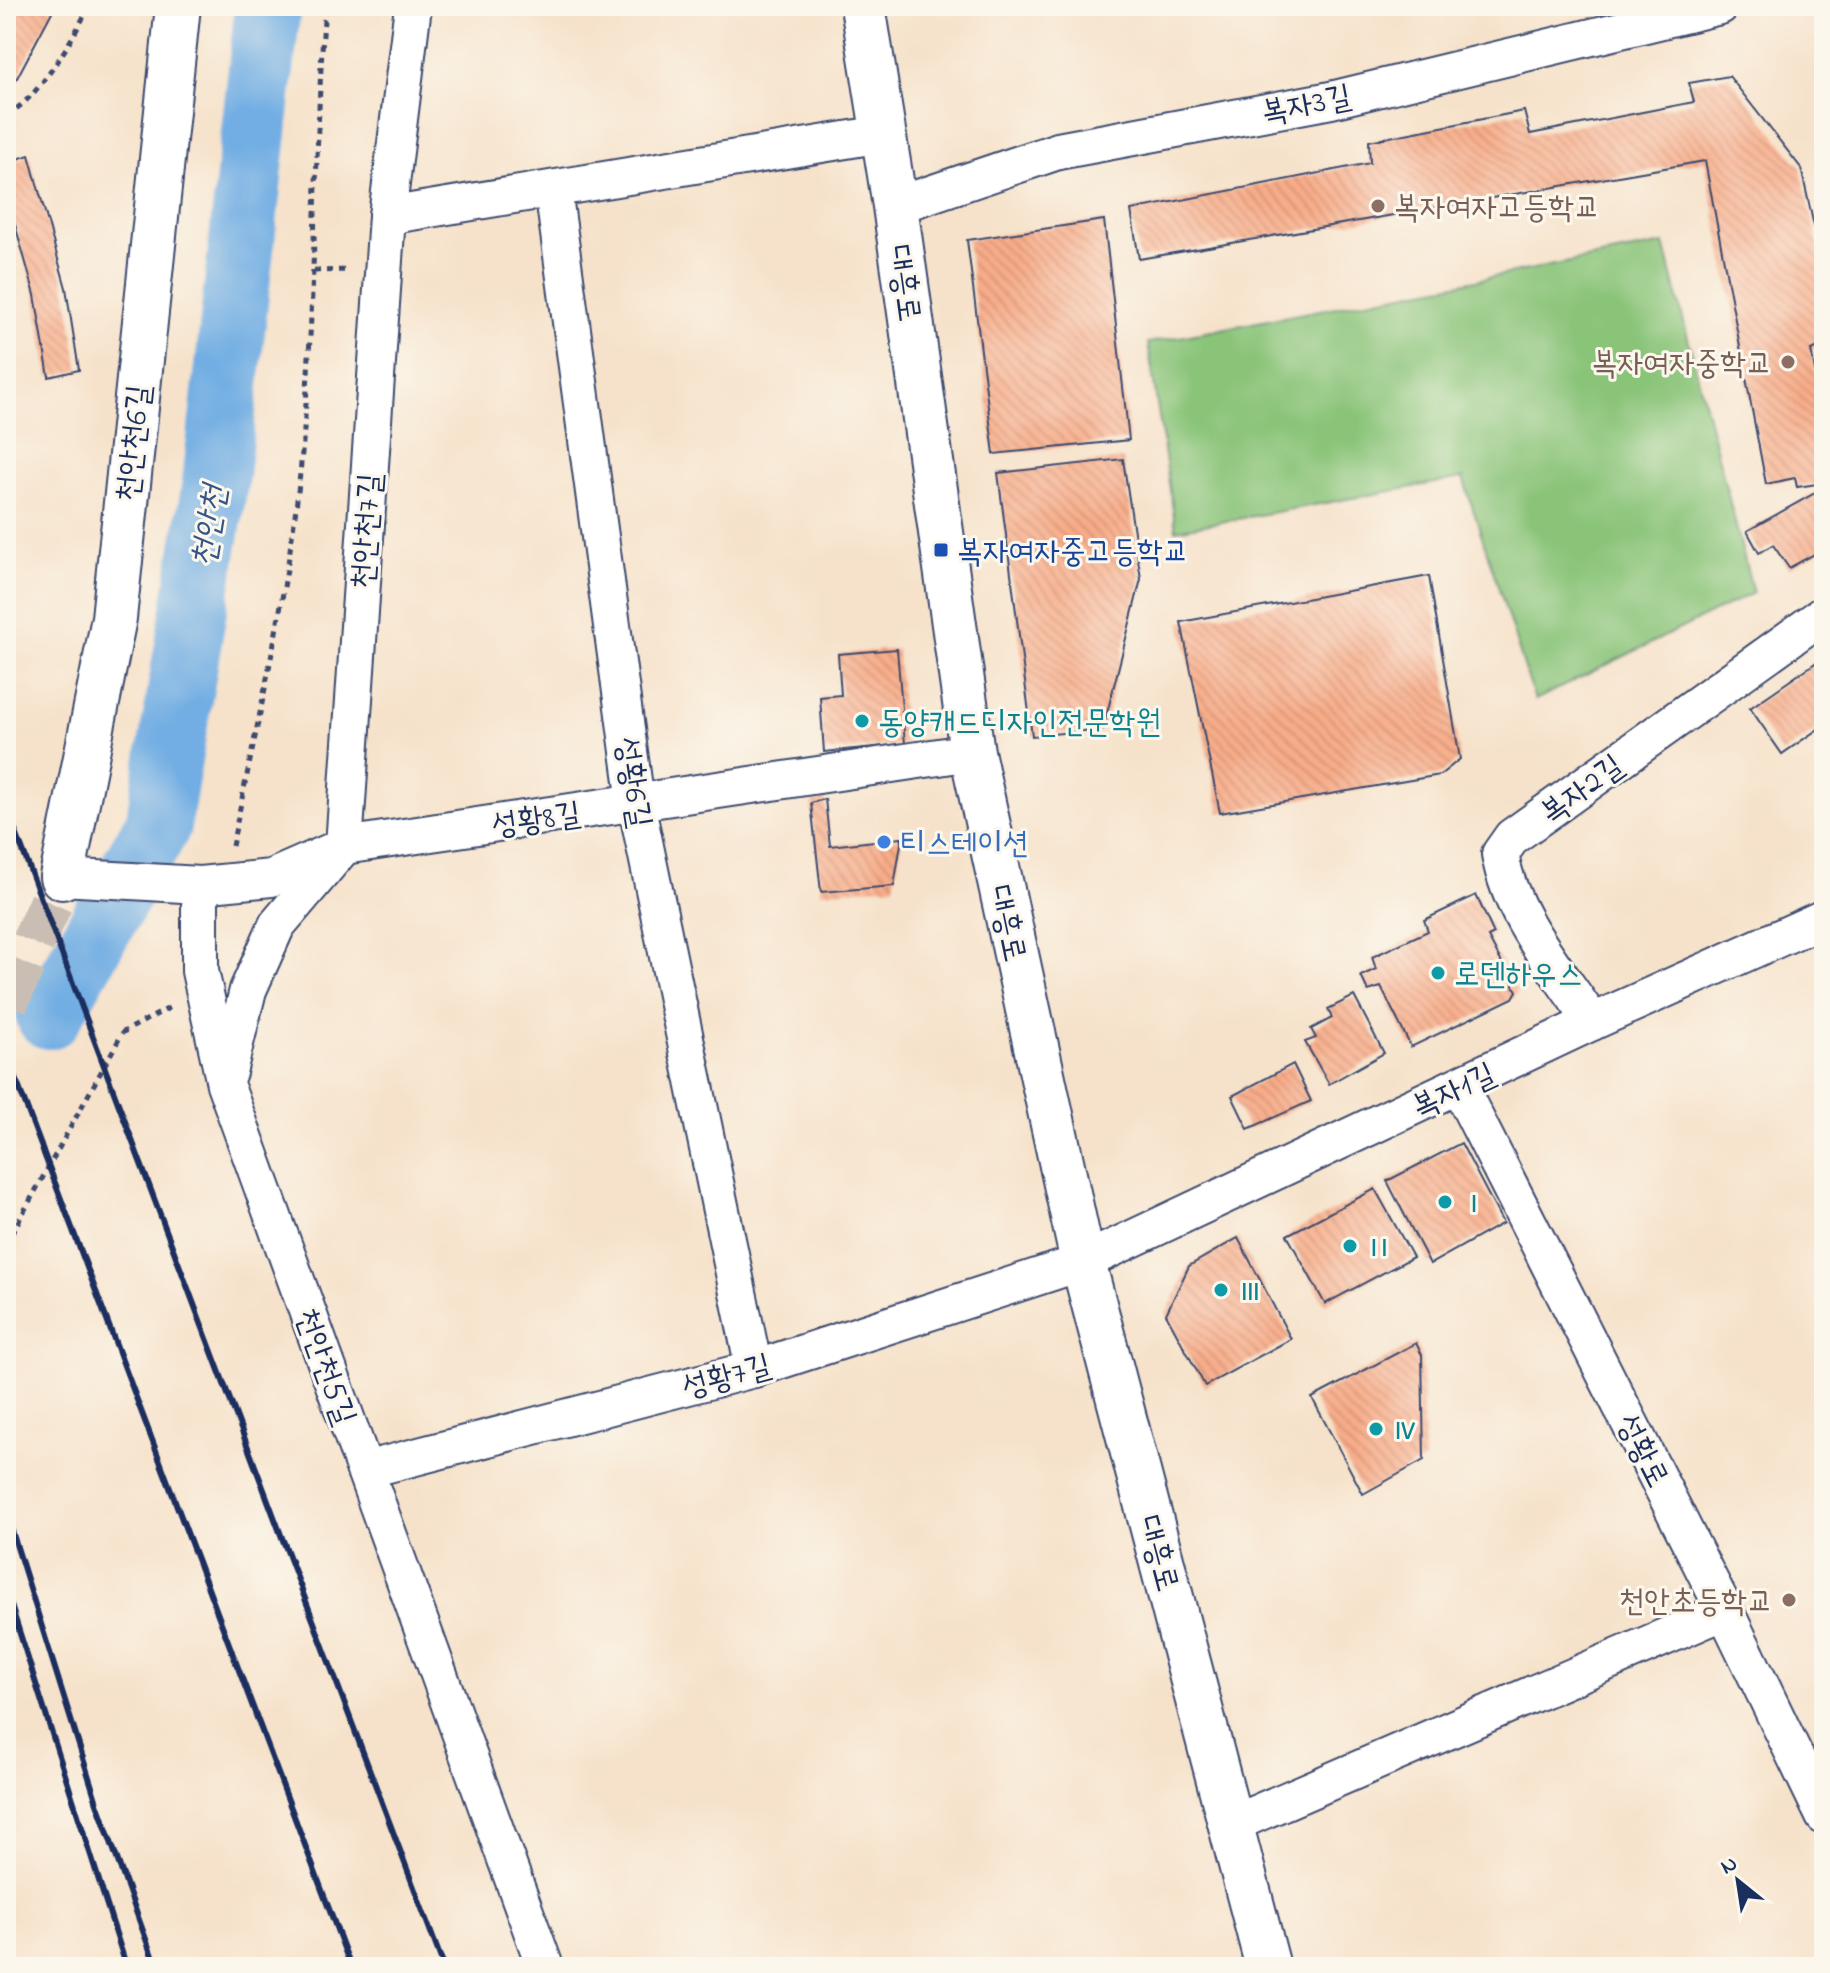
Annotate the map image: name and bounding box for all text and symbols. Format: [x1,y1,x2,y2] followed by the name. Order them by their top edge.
[1258,75,1356,138] street label: 복자3길
[1394,186,1600,233] place label: 복자여자고등학교
[1369,197,1387,215] marker: 복자여자고등학교
[874,242,931,325] street label: 대흥로
[1592,342,1772,389] place label: 복자여자중학교
[1779,353,1797,371] marker: 복자여자중학교
[106,383,165,504] street label: 천안천6길
[341,472,396,591] street label: 천안천7길
[180,479,243,571] water label: 천안천
[957,530,1189,577] place label: 복자여자중고등학교
[932,541,950,559] marker: 복자여자중고등학교
[878,701,1161,748] place label: 동양캐드디자인전문학원
[853,712,871,730] marker: 동양캐드디자인전문학원
[601,734,662,831] street label: 성황6길
[1532,744,1635,837] street label: 복자2길
[489,792,584,851] street label: 성황8길
[900,822,1029,869] place label: 티스테이션
[875,833,893,851] marker: 티스테이션
[975,881,1037,966] street label: 대흥로
[1454,953,1583,1000] place label: 로덴하우스
[1429,964,1447,982] marker: 로덴하우스
[1405,1052,1504,1132] street label: 복자1길
[1461,1182,1487,1229] place label: Ⅰ
[1436,1193,1454,1211] marker: Ⅰ
[1366,1226,1392,1273] place label: Ⅱ
[1341,1237,1359,1255] marker: Ⅱ
[1237,1270,1263,1317] place label: Ⅲ
[1212,1281,1230,1299] marker: Ⅲ
[281,1302,367,1432] street label: 천안천5길
[677,1344,777,1413] street label: 성황7길
[1602,1407,1679,1497] street label: 성황로
[1392,1409,1418,1456] place label: Ⅳ
[1367,1420,1385,1438] marker: Ⅳ
[1124,1511,1189,1597] street label: 대흥로
[1619,1580,1773,1627] place label: 천안초등학교
[1780,1591,1798,1609] marker: 천안초등학교
[1698,1841,1778,1921] north arrow
[1715,1849,1744,1884] text: N

